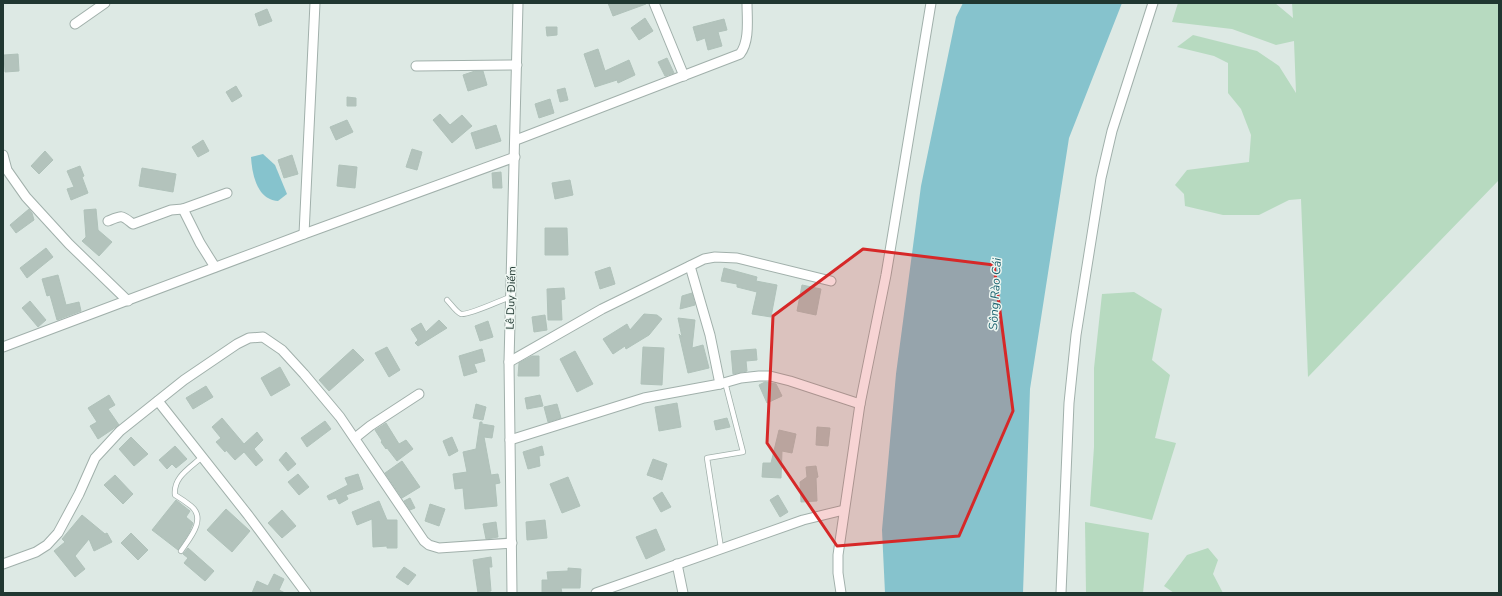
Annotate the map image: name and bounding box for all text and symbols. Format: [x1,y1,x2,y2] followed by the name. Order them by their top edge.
[985,257,1005,330] water label: Sông Rào Cái
[502,266,520,330] street label: Lê Duy Điếm

